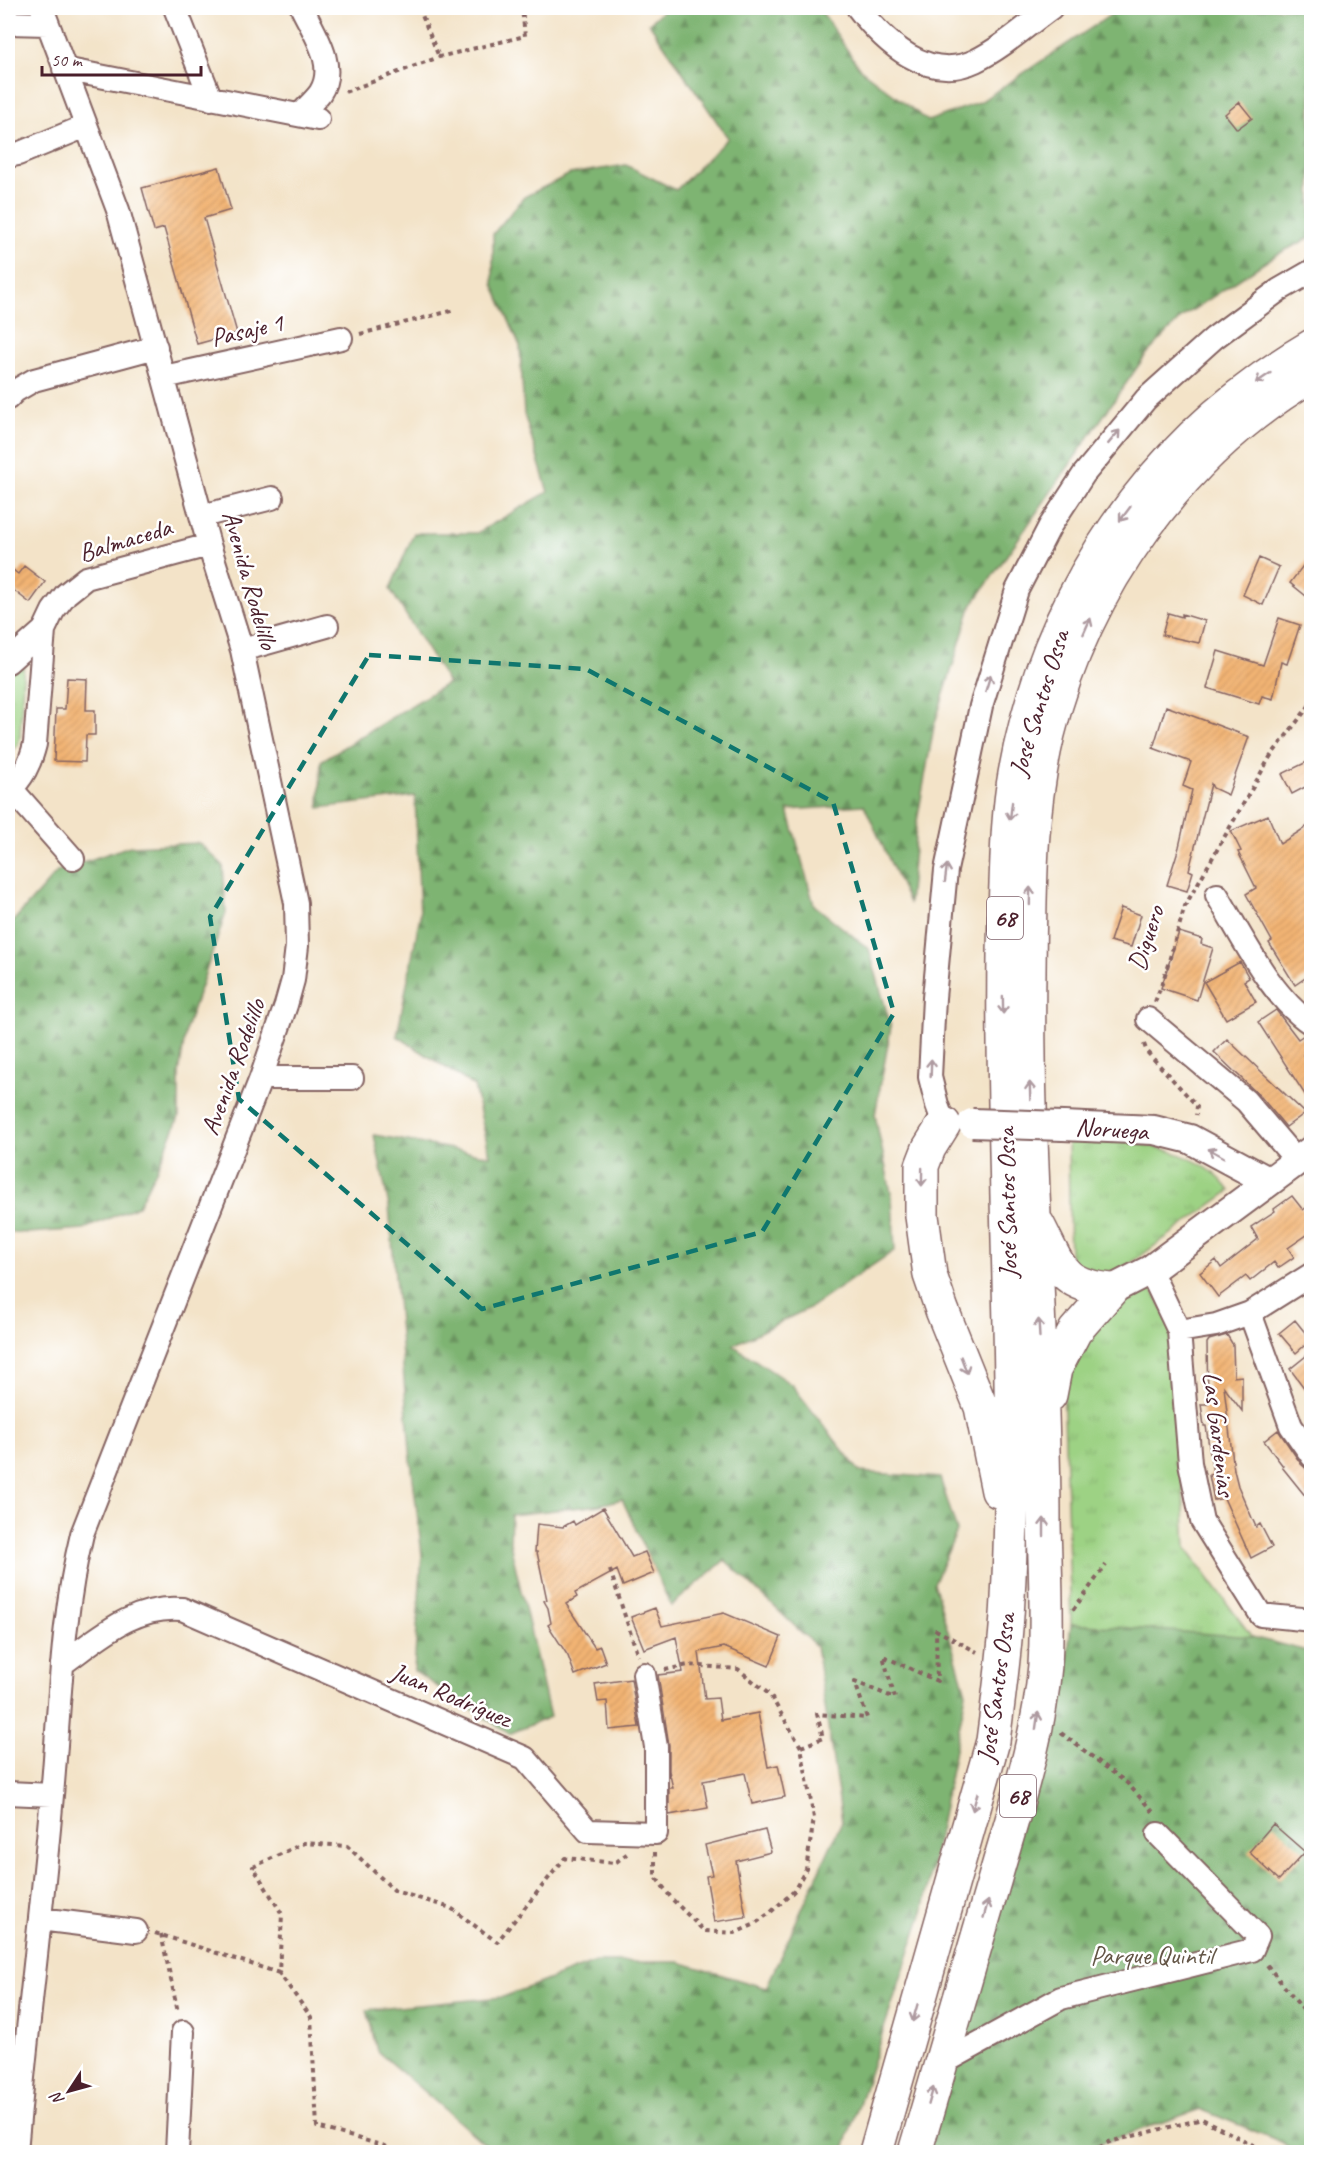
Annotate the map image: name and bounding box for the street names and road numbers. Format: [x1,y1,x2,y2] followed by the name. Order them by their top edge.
[208,305,288,354] street label: Pasaje 1
[215,507,286,655] street label: Avenida Rodelillo
[75,510,177,570] street label: Balmaceda
[1001,624,1077,782] street label: José Santos Ossa
[987,897,1023,939] road number: 68
[1120,900,1172,975] street label: Diguero
[193,993,273,1140] street label: Avenida Rodelillo
[1075,1110,1151,1148] street label: Noruega
[989,1125,1025,1280] street label: José Santos Ossa
[1195,1370,1243,1500] street label: Las Gardenias
[969,1609,1023,1767] street label: José Santos Ossa
[384,1654,519,1736] street label: Juan Rodríguez
[1000,1775,1036,1817] road number: 68

